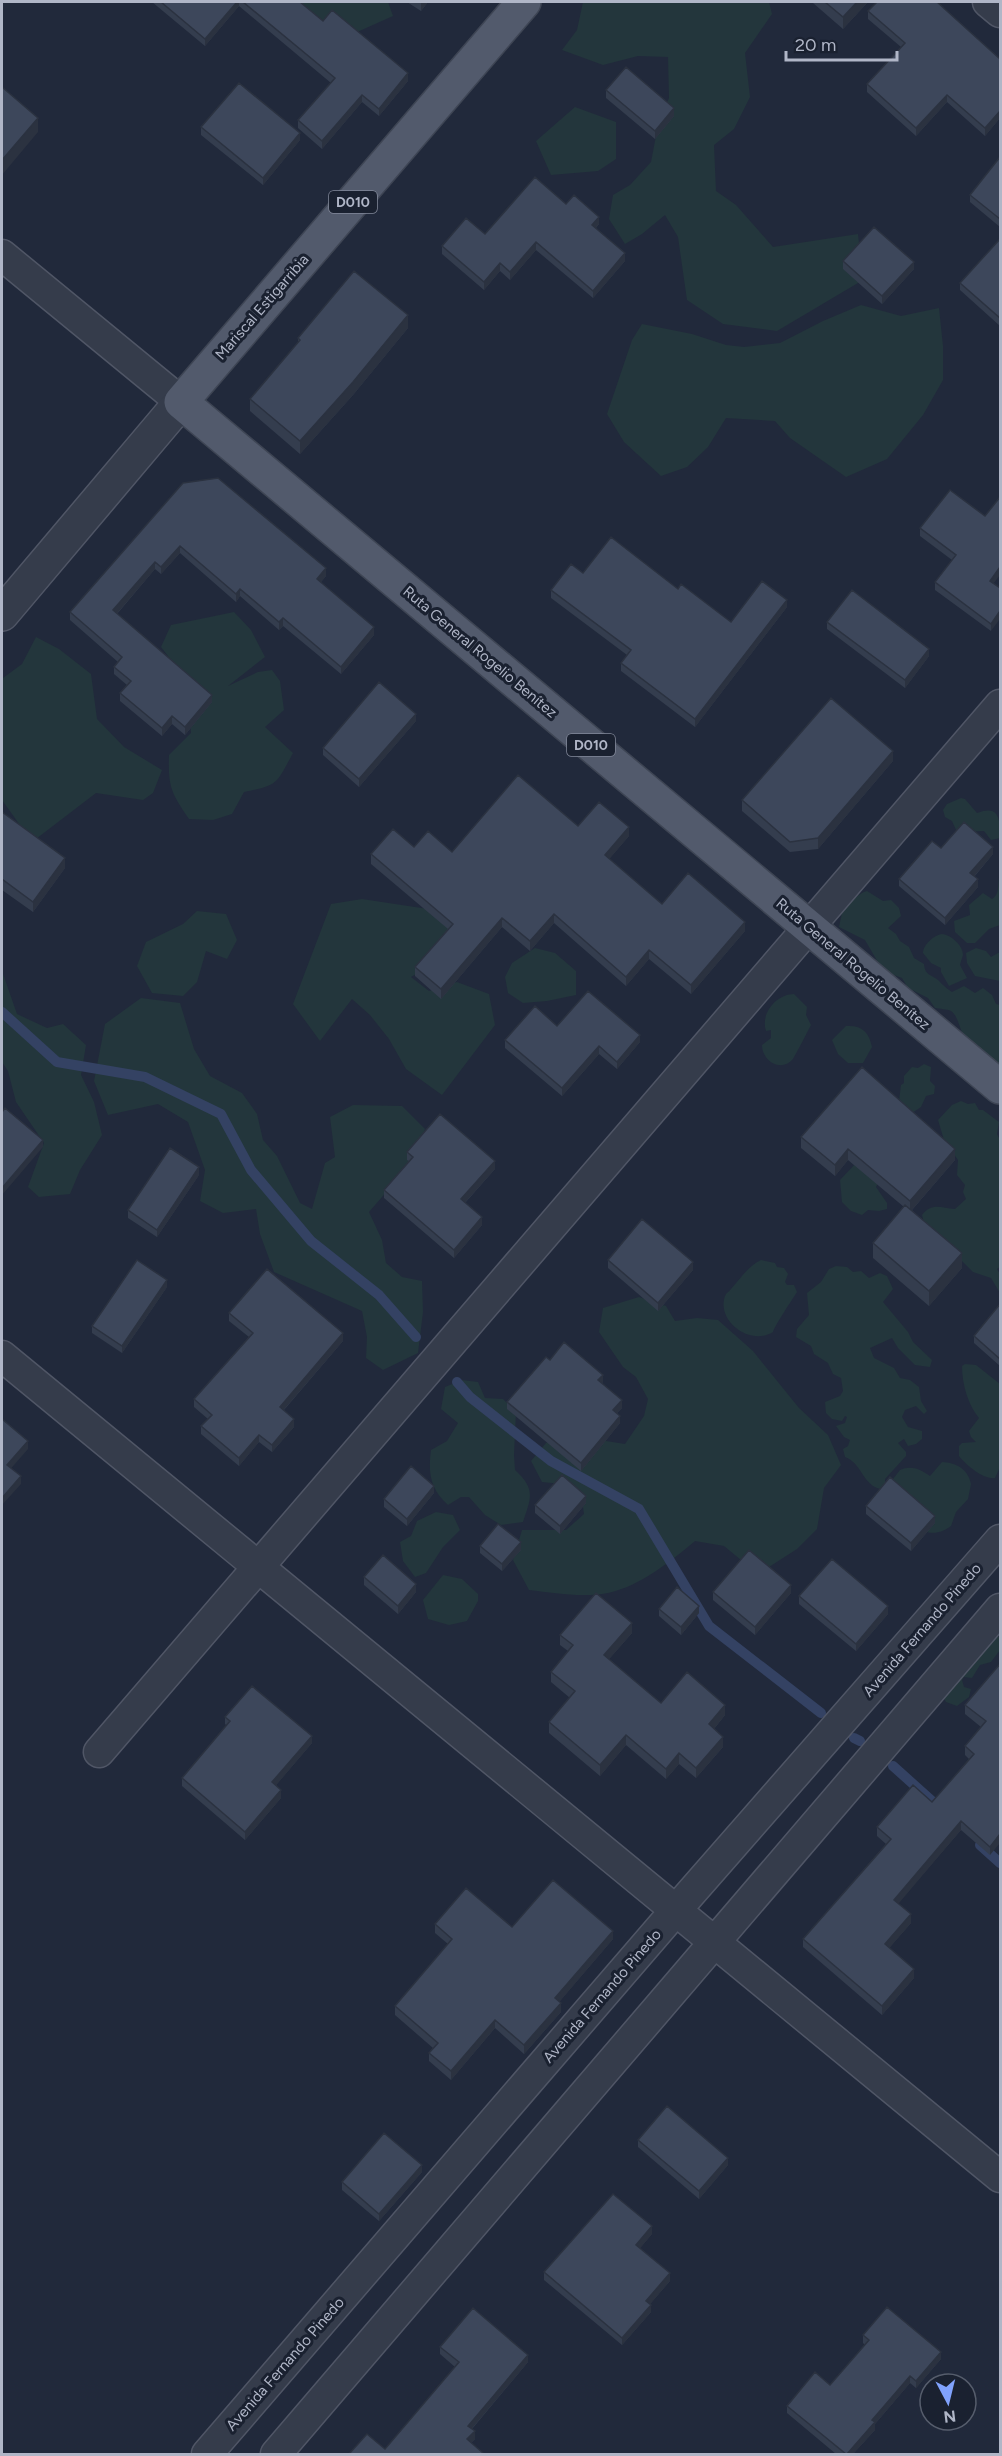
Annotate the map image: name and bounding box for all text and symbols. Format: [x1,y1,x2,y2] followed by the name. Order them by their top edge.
[786,24,897,62] scale bar
[795,34,836,56] text: 20 m
[329,191,377,213] road number: D010
[211,251,313,363] street label: Mariscal Estigarribia
[399,582,561,722] street label: Ruta General Rogelio Benítez
[567,734,615,756] road number: D010
[772,894,934,1034] street label: Ruta General Rogelio Benítez
[859,1559,985,1700] street label: Avenida Fernando Pinedo
[539,1925,665,2066] street label: Avenida Fernando Pinedo
[222,2293,348,2434] street label: Avenida Fernando Pinedo
[918,2372,978,2432] north arrow
[942,2406,957,2427] text: N

